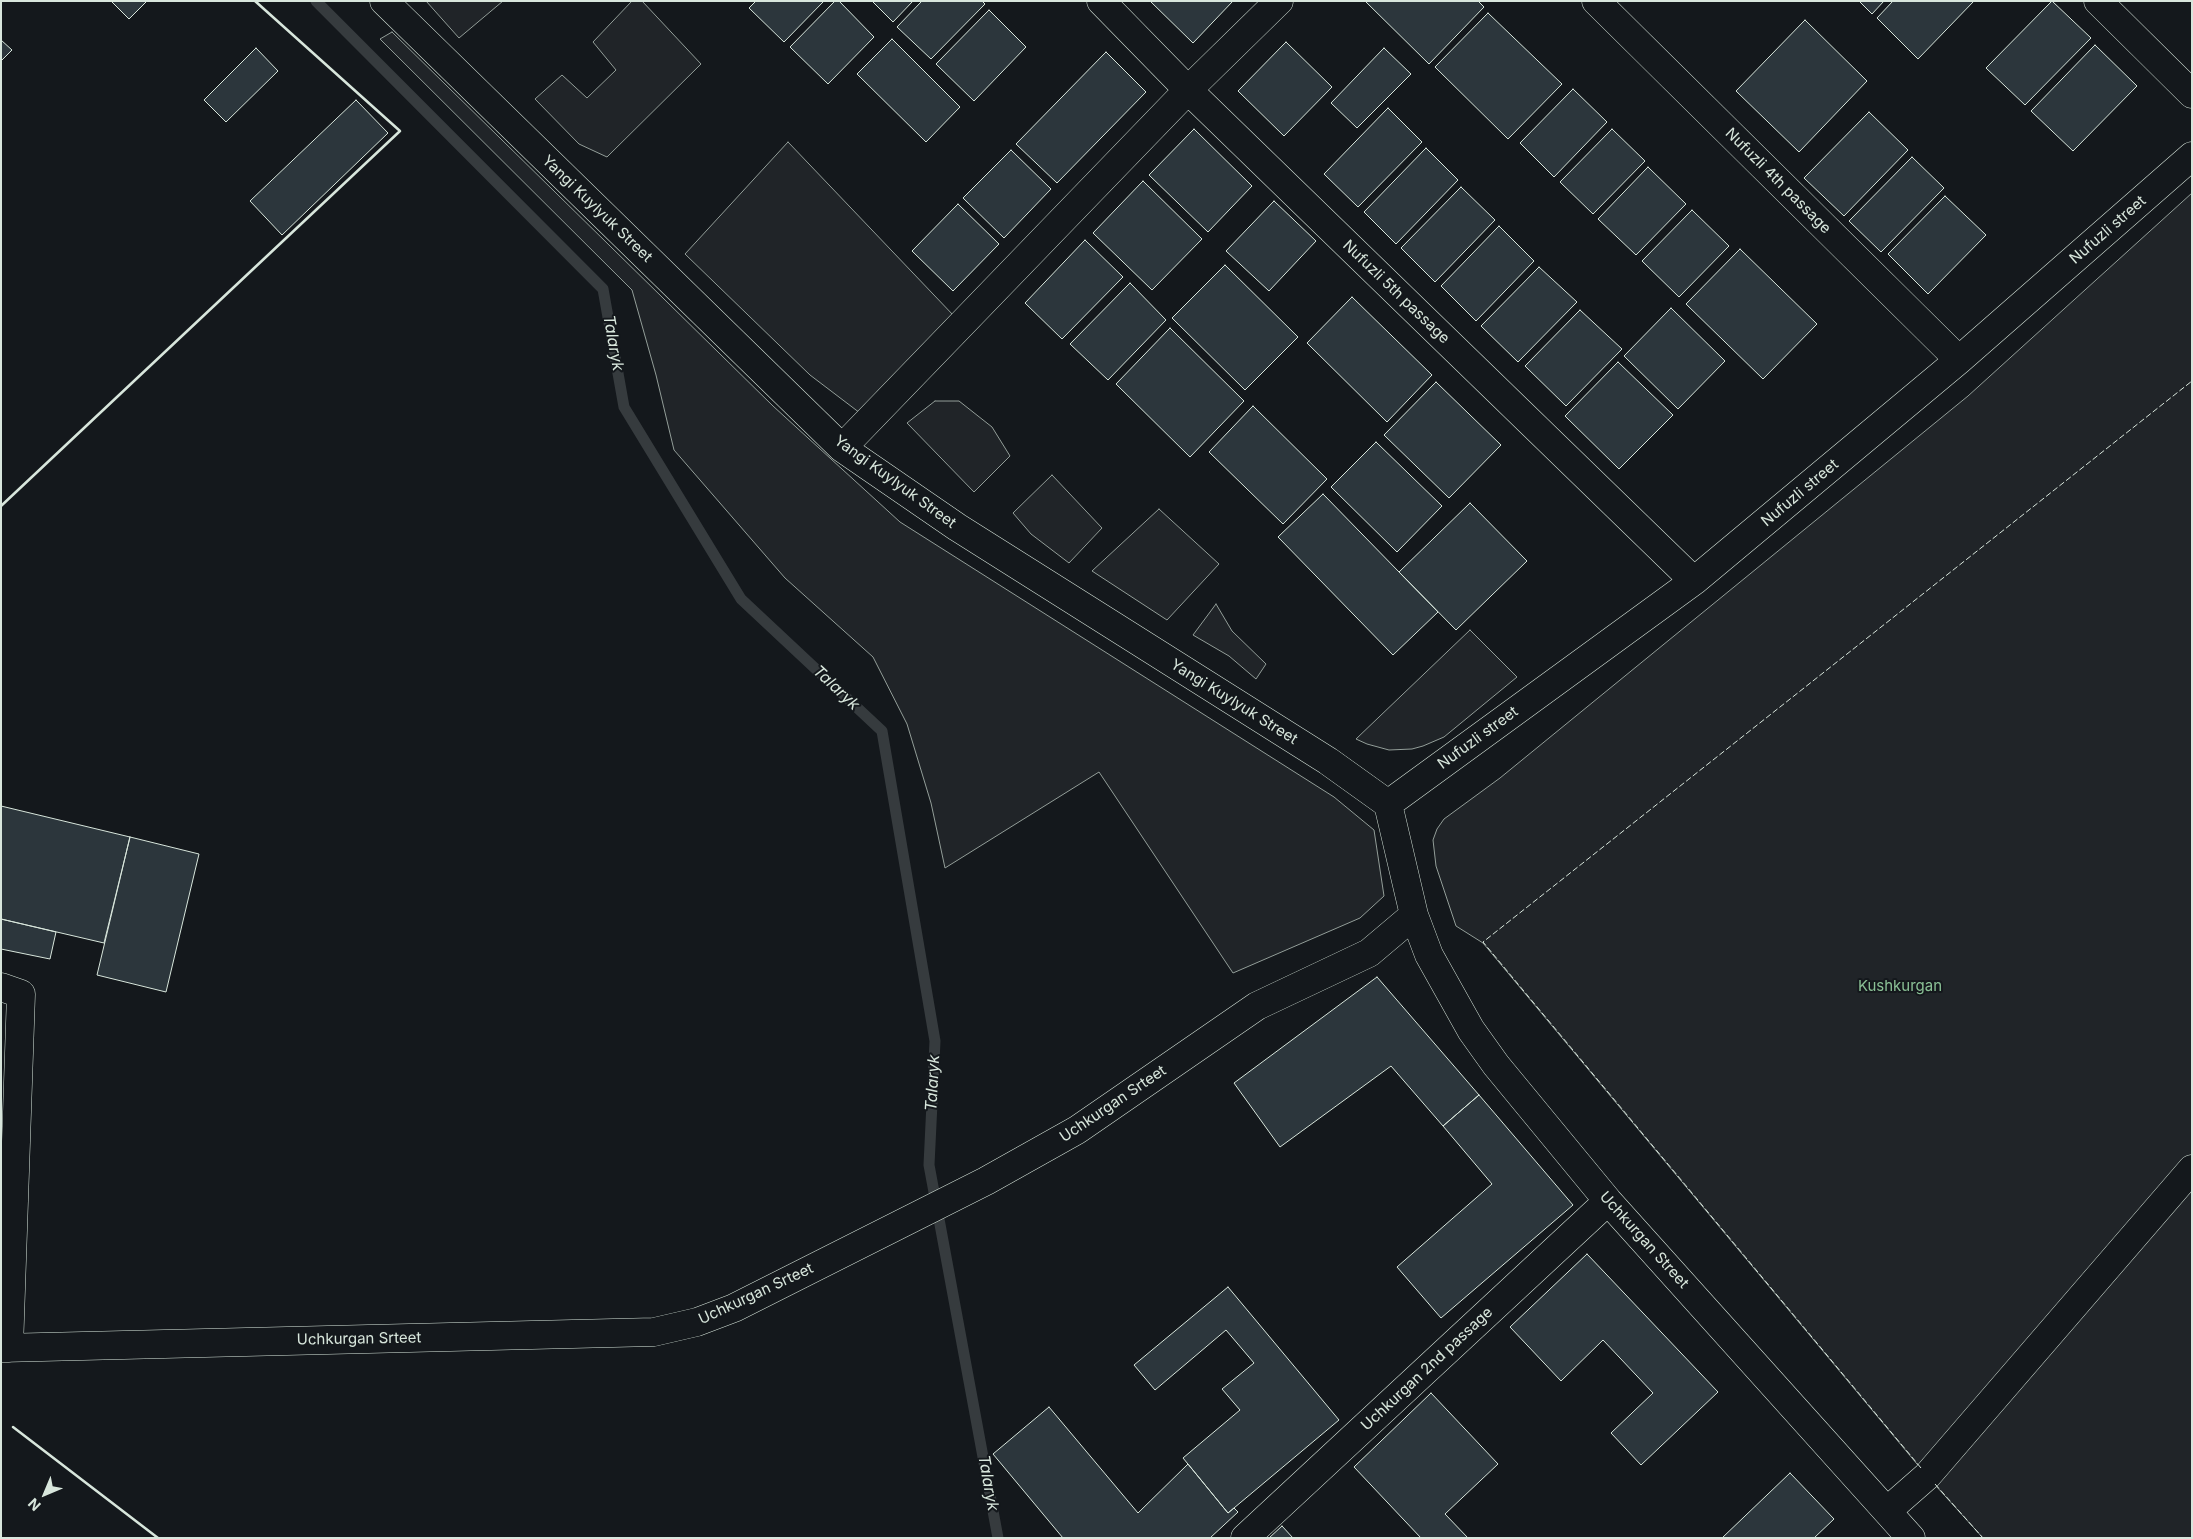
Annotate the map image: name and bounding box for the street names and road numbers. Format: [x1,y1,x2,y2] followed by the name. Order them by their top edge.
[1721,124,1835,238] street label: Nufuzli 4th passage
[538,152,656,266] street label: Yangi Kuylyuk Street
[2066,192,2150,268] street label: Nufuzli street
[1339,236,1453,348] street label: Nufuzli 5th passage
[831,432,959,532] street label: Yangi Kuylyuk Street
[1758,456,1842,530] street label: Nufuzli street
[1167,656,1301,748] street label: Yangi Kuylyuk Street
[1434,703,1522,773] street label: Nufuzli street
[1056,1062,1170,1146] street label: Uchkurgan Srteet
[1596,1188,1692,1292] street label: Uchkurgan Street
[696,1260,816,1328] street label: Uchkurgan Srteet
[1358,1303,1496,1435] street label: Uchkurgan 2nd passage
[297,1329,421,1349] street label: Uchkurgan Srteet

